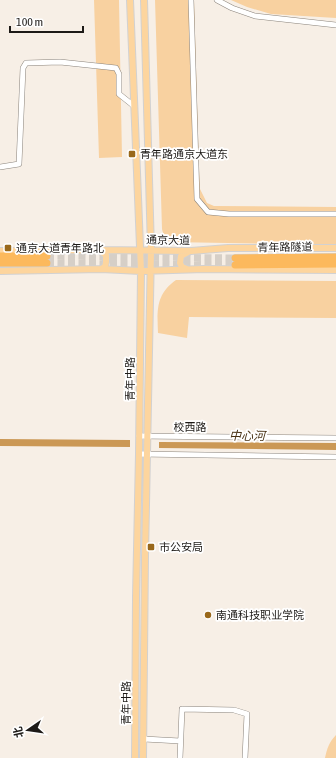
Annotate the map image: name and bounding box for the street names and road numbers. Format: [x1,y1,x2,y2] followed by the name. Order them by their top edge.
[146,234,190,246] street label: 通京大道
[257,241,313,253] street label: 青年路隧道
[124,357,136,401] street label: 青年中路
[174,421,207,433] street label: 校西路
[120,681,132,725] street label: 青年中路

